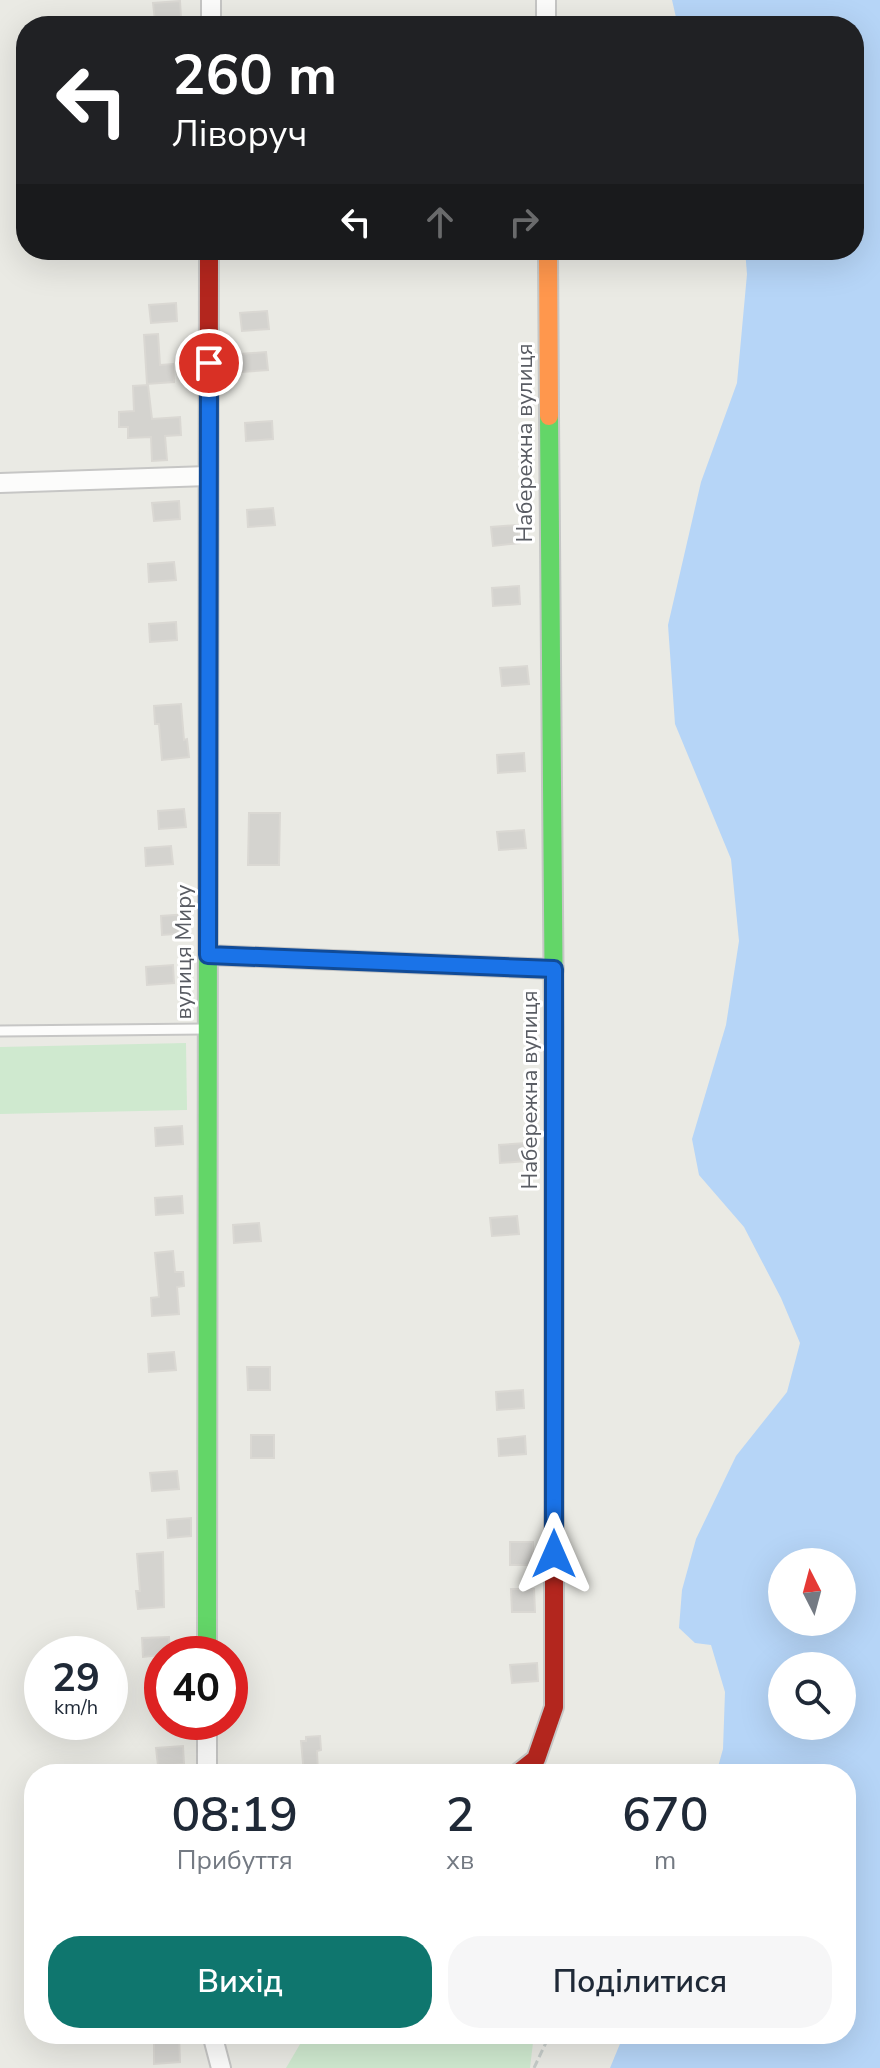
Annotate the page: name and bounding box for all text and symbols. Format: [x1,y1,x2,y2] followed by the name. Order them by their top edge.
[172,37,337,114] text: 260 m
[40,48,144,152] icon: left
[172,110,307,159] text: Ліворуч
[334,200,378,244] icon: left
[418,200,462,244] icon: ahead
[502,200,546,244] icon: right
[175,329,243,397] pin
[187,341,231,385] icon: arrive
[510,343,540,543] street label: Набережна вулиця
[169,884,199,1020] street label: вулиця Миру
[515,990,545,1190] street label: Набережна вулиця
[512,1512,596,1596] position arrow
[768,1548,856,1636] north arrow
[768,1548,856,1740] map controls
[144,1636,248,1740] speed limit sign: 40
[52,1651,100,1705] text: 29
[768,1652,856,1740] button: search
[54,1694,98,1721] text: km/h
[172,1782,298,1848] text: 08:19
[446,1782,474,1848] text: 2
[622,1782,708,1848] text: 670
[177,1843,293,1878] text: Прибуття
[446,1843,474,1878] text: хв
[654,1843,676,1878] text: m
[48,1936,432,2028] button: Вихід
[448,1936,832,2028] button: Поділитися

